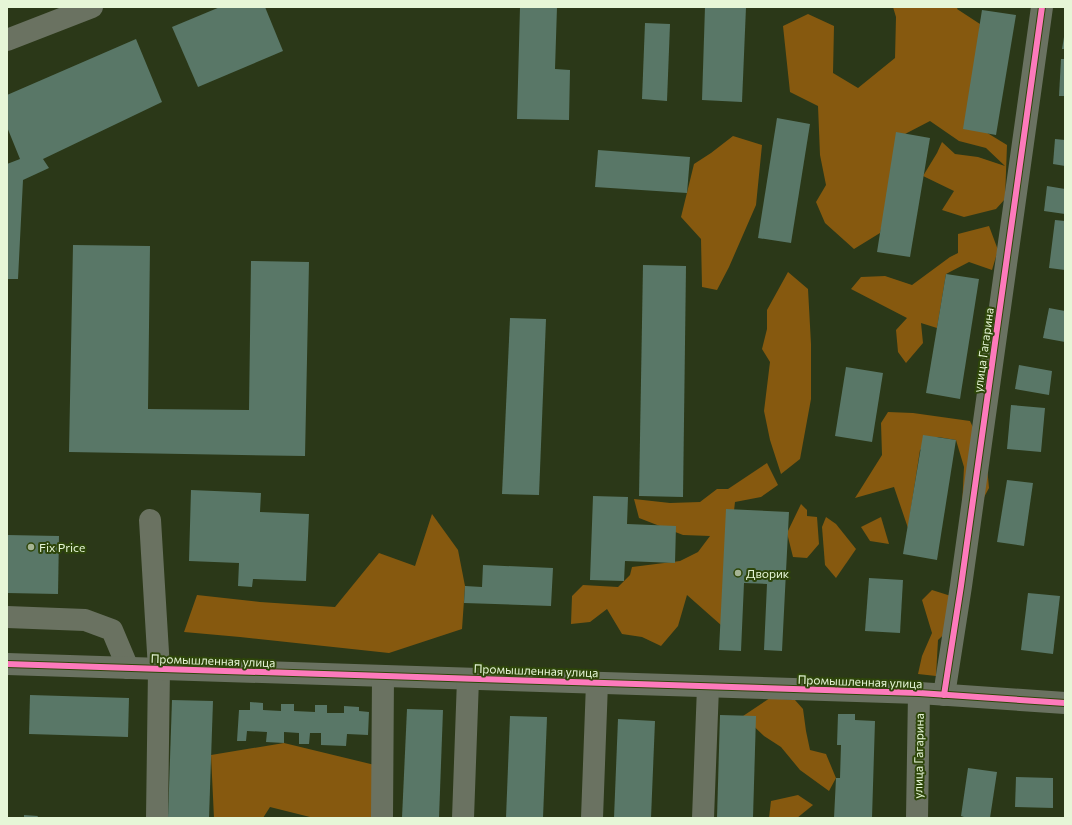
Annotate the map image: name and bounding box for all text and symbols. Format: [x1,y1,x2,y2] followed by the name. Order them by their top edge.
[970,307,996,393] street label: улица Гагарина
[39,540,85,554] place label: Fix Price
[26,542,36,552] marker: Fix Price
[746,566,790,580] place label: Дворик
[733,568,743,578] marker: Дворик
[150,651,276,669] street label: Промышленная улица
[473,661,599,679] street label: Промышленная улица
[797,672,923,690] street label: Промышленная улица
[910,713,926,799] street label: улица Гагарина

